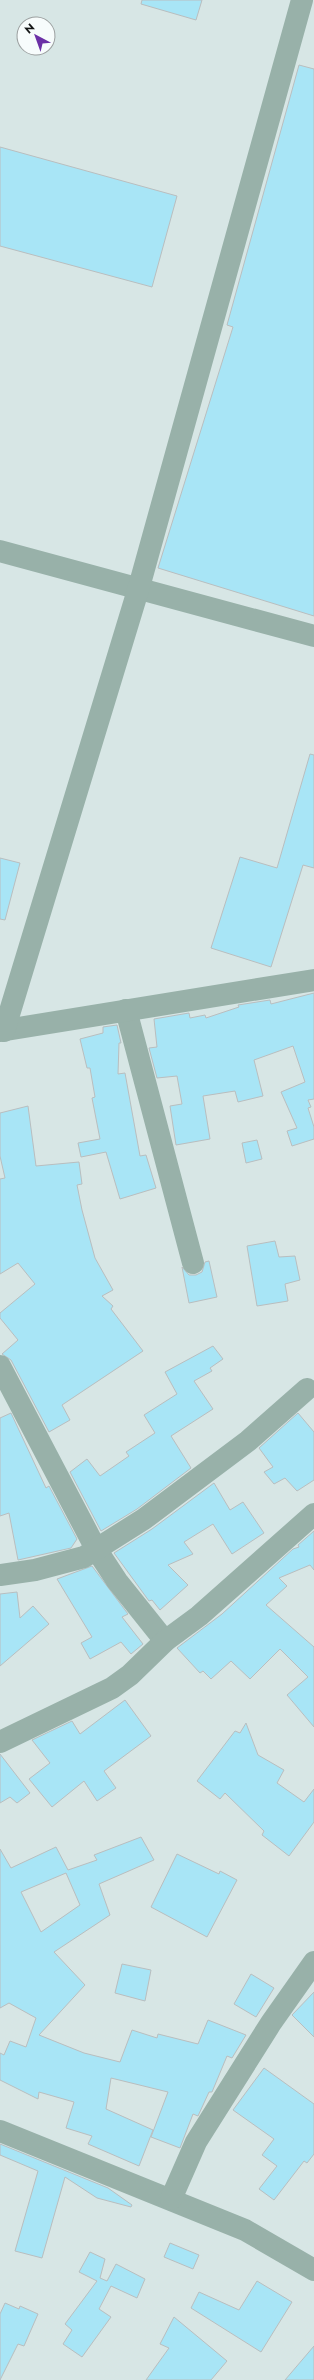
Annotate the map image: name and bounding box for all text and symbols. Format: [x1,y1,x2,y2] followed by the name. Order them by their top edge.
[16,16,56,56] north arrow
[21,20,38,37] text: N

